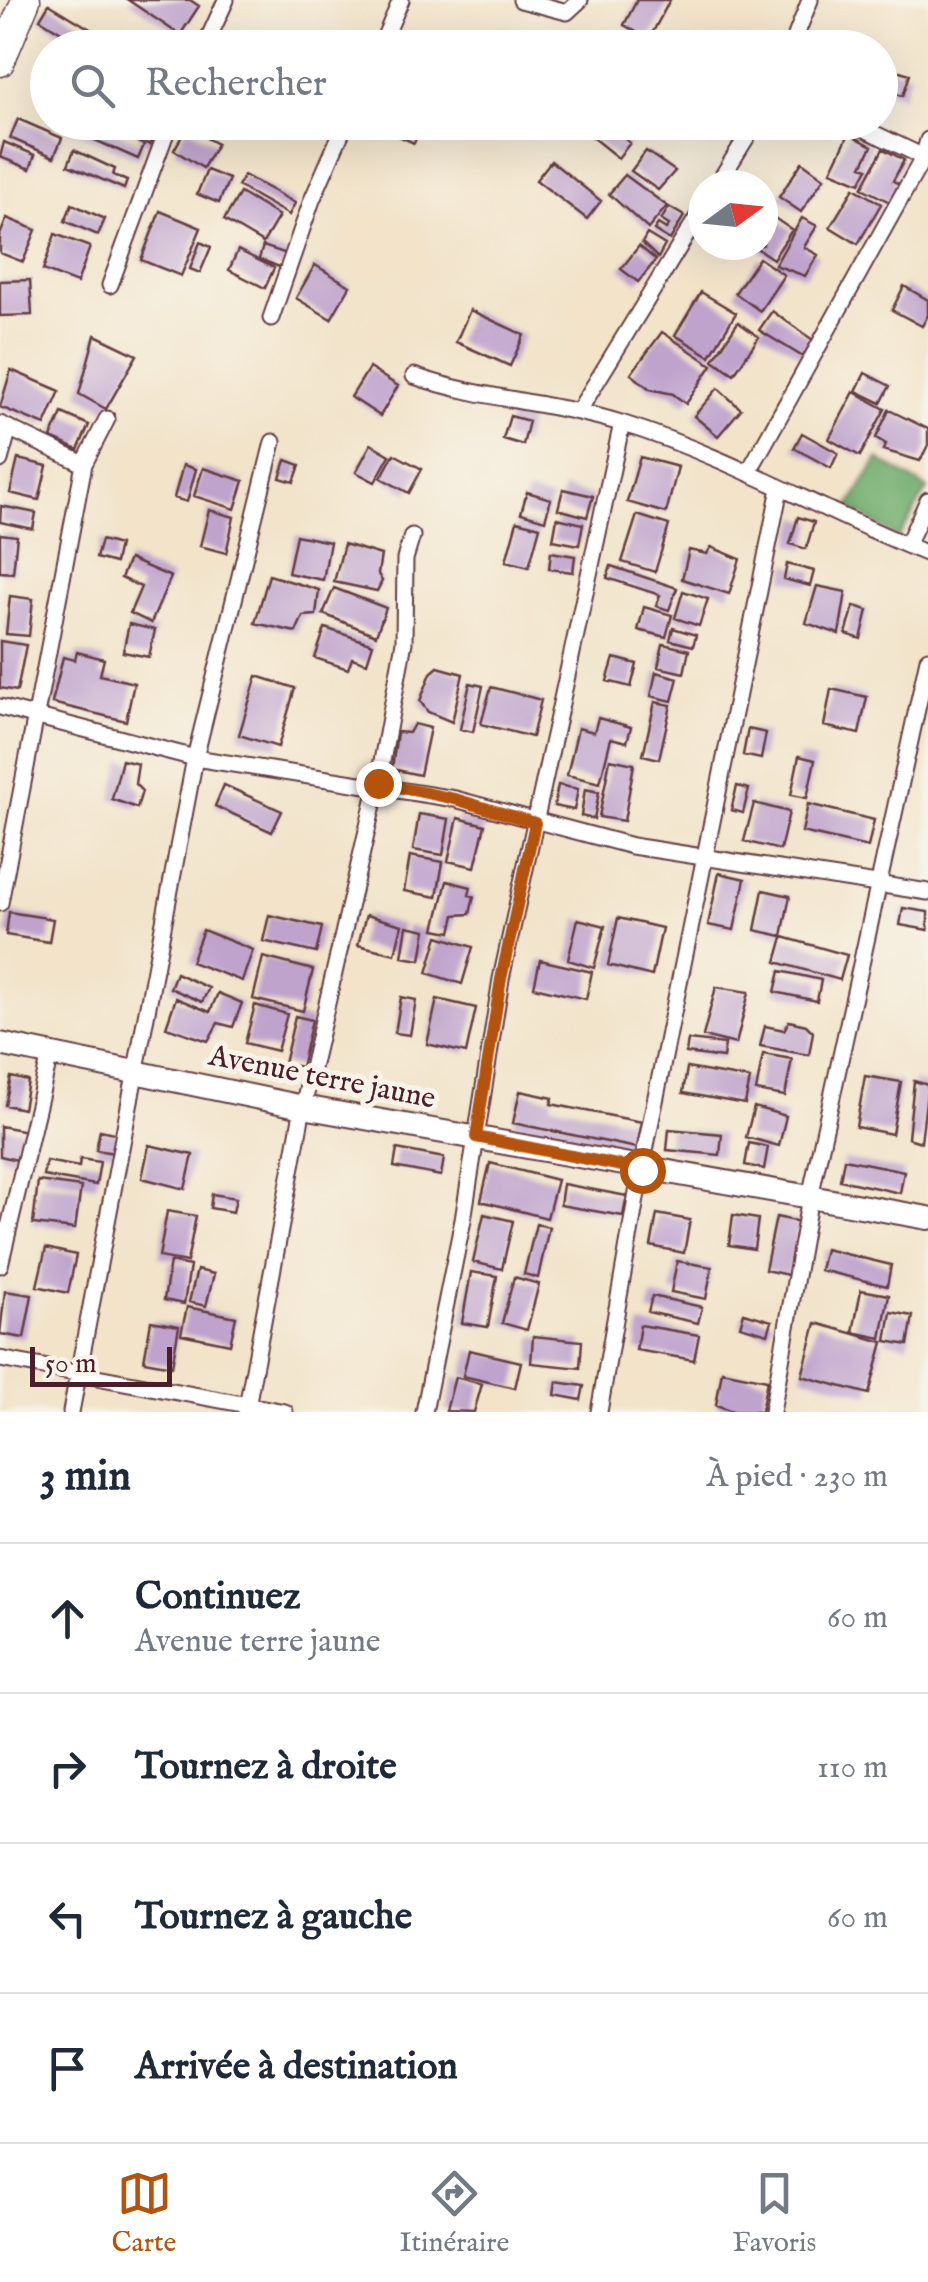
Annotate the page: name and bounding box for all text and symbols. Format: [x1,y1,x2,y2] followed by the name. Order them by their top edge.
[30,30,898,140] search box
[65,58,120,113] icon: search
[145,61,327,109] text: Rechercher
[688,170,778,260] north arrow
[356,761,402,807] route end
[204,1037,439,1119] street label: Avenue terre jaune
[620,1148,666,1194] route start
[30,1342,172,1386] scale bar
[45,1347,97,1382] text: 50 m
[40,1451,131,1504] text: 3 min
[707,1457,888,1498] text: À pied · 230 m
[135,1574,301,1622] text: Continuez
[40,1591,95,1646] icon: ahead
[827,1598,888,1639] text: 60 m
[135,1622,380,1663] text: Avenue terre jaune
[40,1741,95,1796] icon: right
[135,1744,397,1792] text: Tournez à droite
[817,1748,888,1789] text: 110 m
[40,1891,95,1946] icon: left
[135,1894,412,1942] text: Tournez à gauche
[827,1898,888,1939] text: 60 m
[40,2041,95,2096] icon: arrive
[135,2044,458,2092] text: Arrivée à destination
[112,2166,176,2261] tab: Carte
[400,2166,509,2261] tab: Itinéraire
[732,2166,816,2261] tab: Favoris

